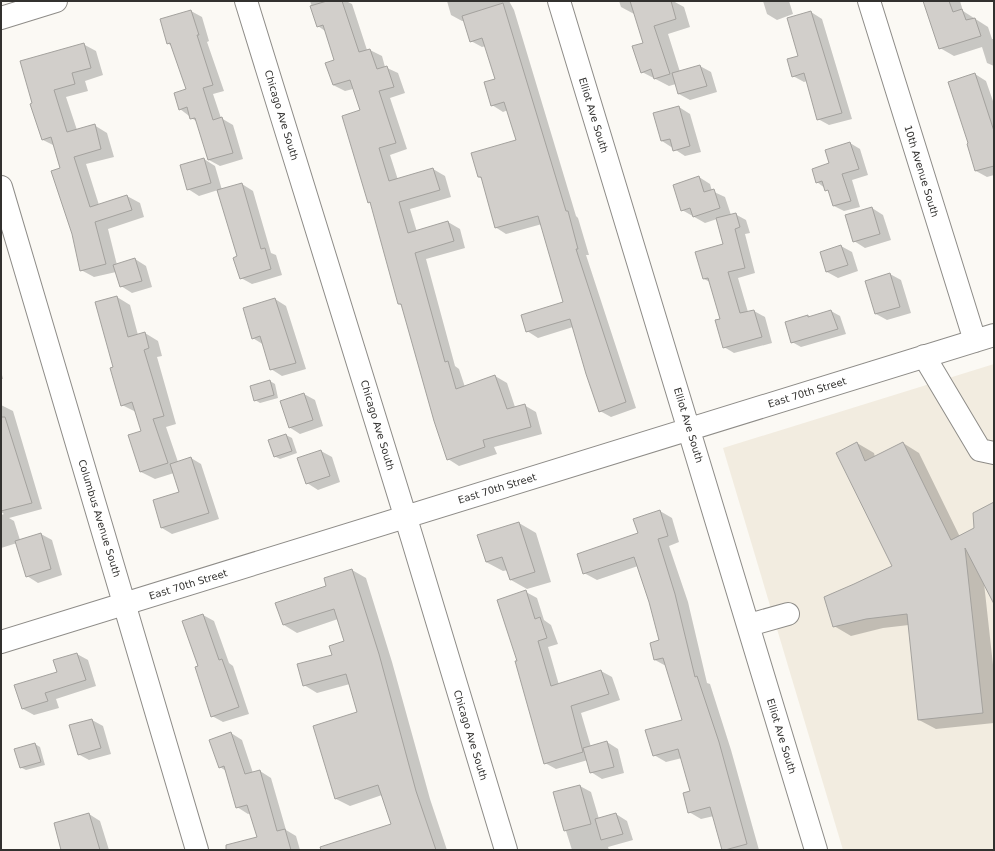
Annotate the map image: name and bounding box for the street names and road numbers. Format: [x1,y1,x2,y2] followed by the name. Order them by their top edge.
[263,69,301,162] street label: Chicago Ave South
[577,76,610,154] street label: Elliot Ave South
[902,124,941,218] street label: 10th Avenue South
[767,375,848,410] street label: East 70th Street
[359,379,397,472] street label: Chicago Ave South
[672,386,705,464] street label: Elliot Ave South
[76,458,123,578] street label: Columbus Avenue South
[457,471,538,506] street label: East 70th Street
[148,567,229,602] street label: East 70th Street
[452,689,490,782] street label: Chicago Ave South
[765,697,798,775] street label: Elliot Ave South

